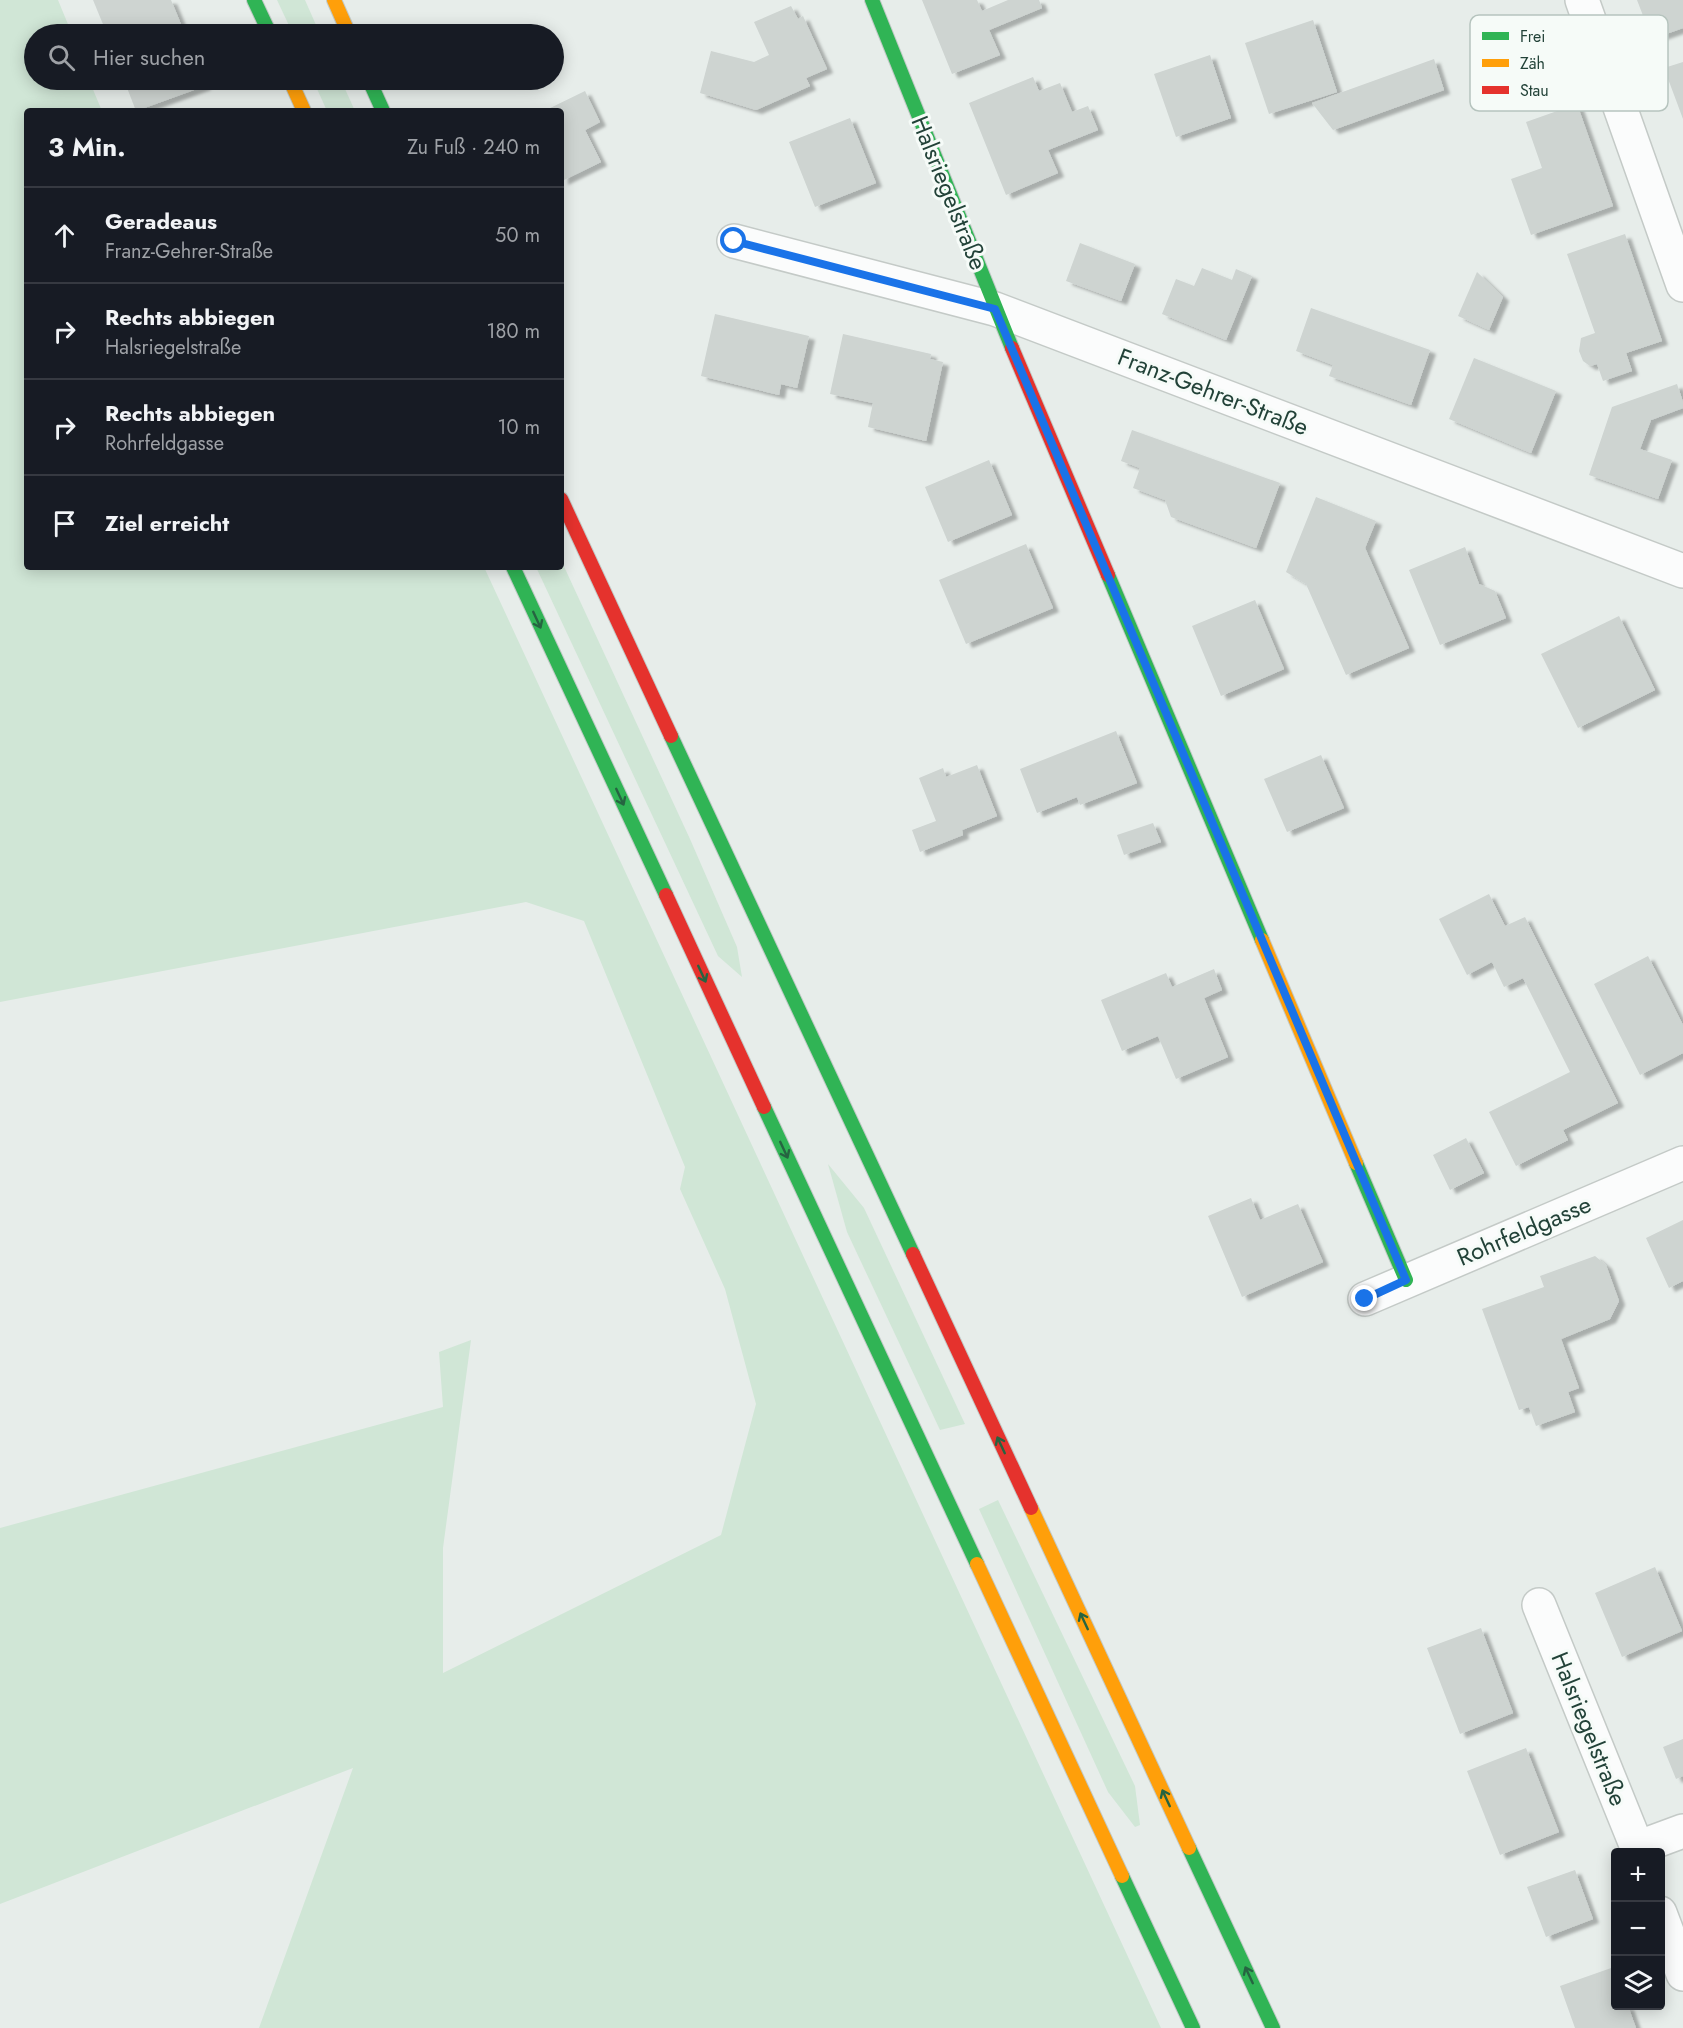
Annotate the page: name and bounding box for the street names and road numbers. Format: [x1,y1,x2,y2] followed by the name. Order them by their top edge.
[903,110,996,275] street label: Halsriegelstraße
[1113,339,1314,444] street label: Franz-Gehrer-Straße
[1451,1187,1596,1275] street label: Rohrfeldgasse
[1543,1646,1636,1811] street label: Halsriegelstraße

